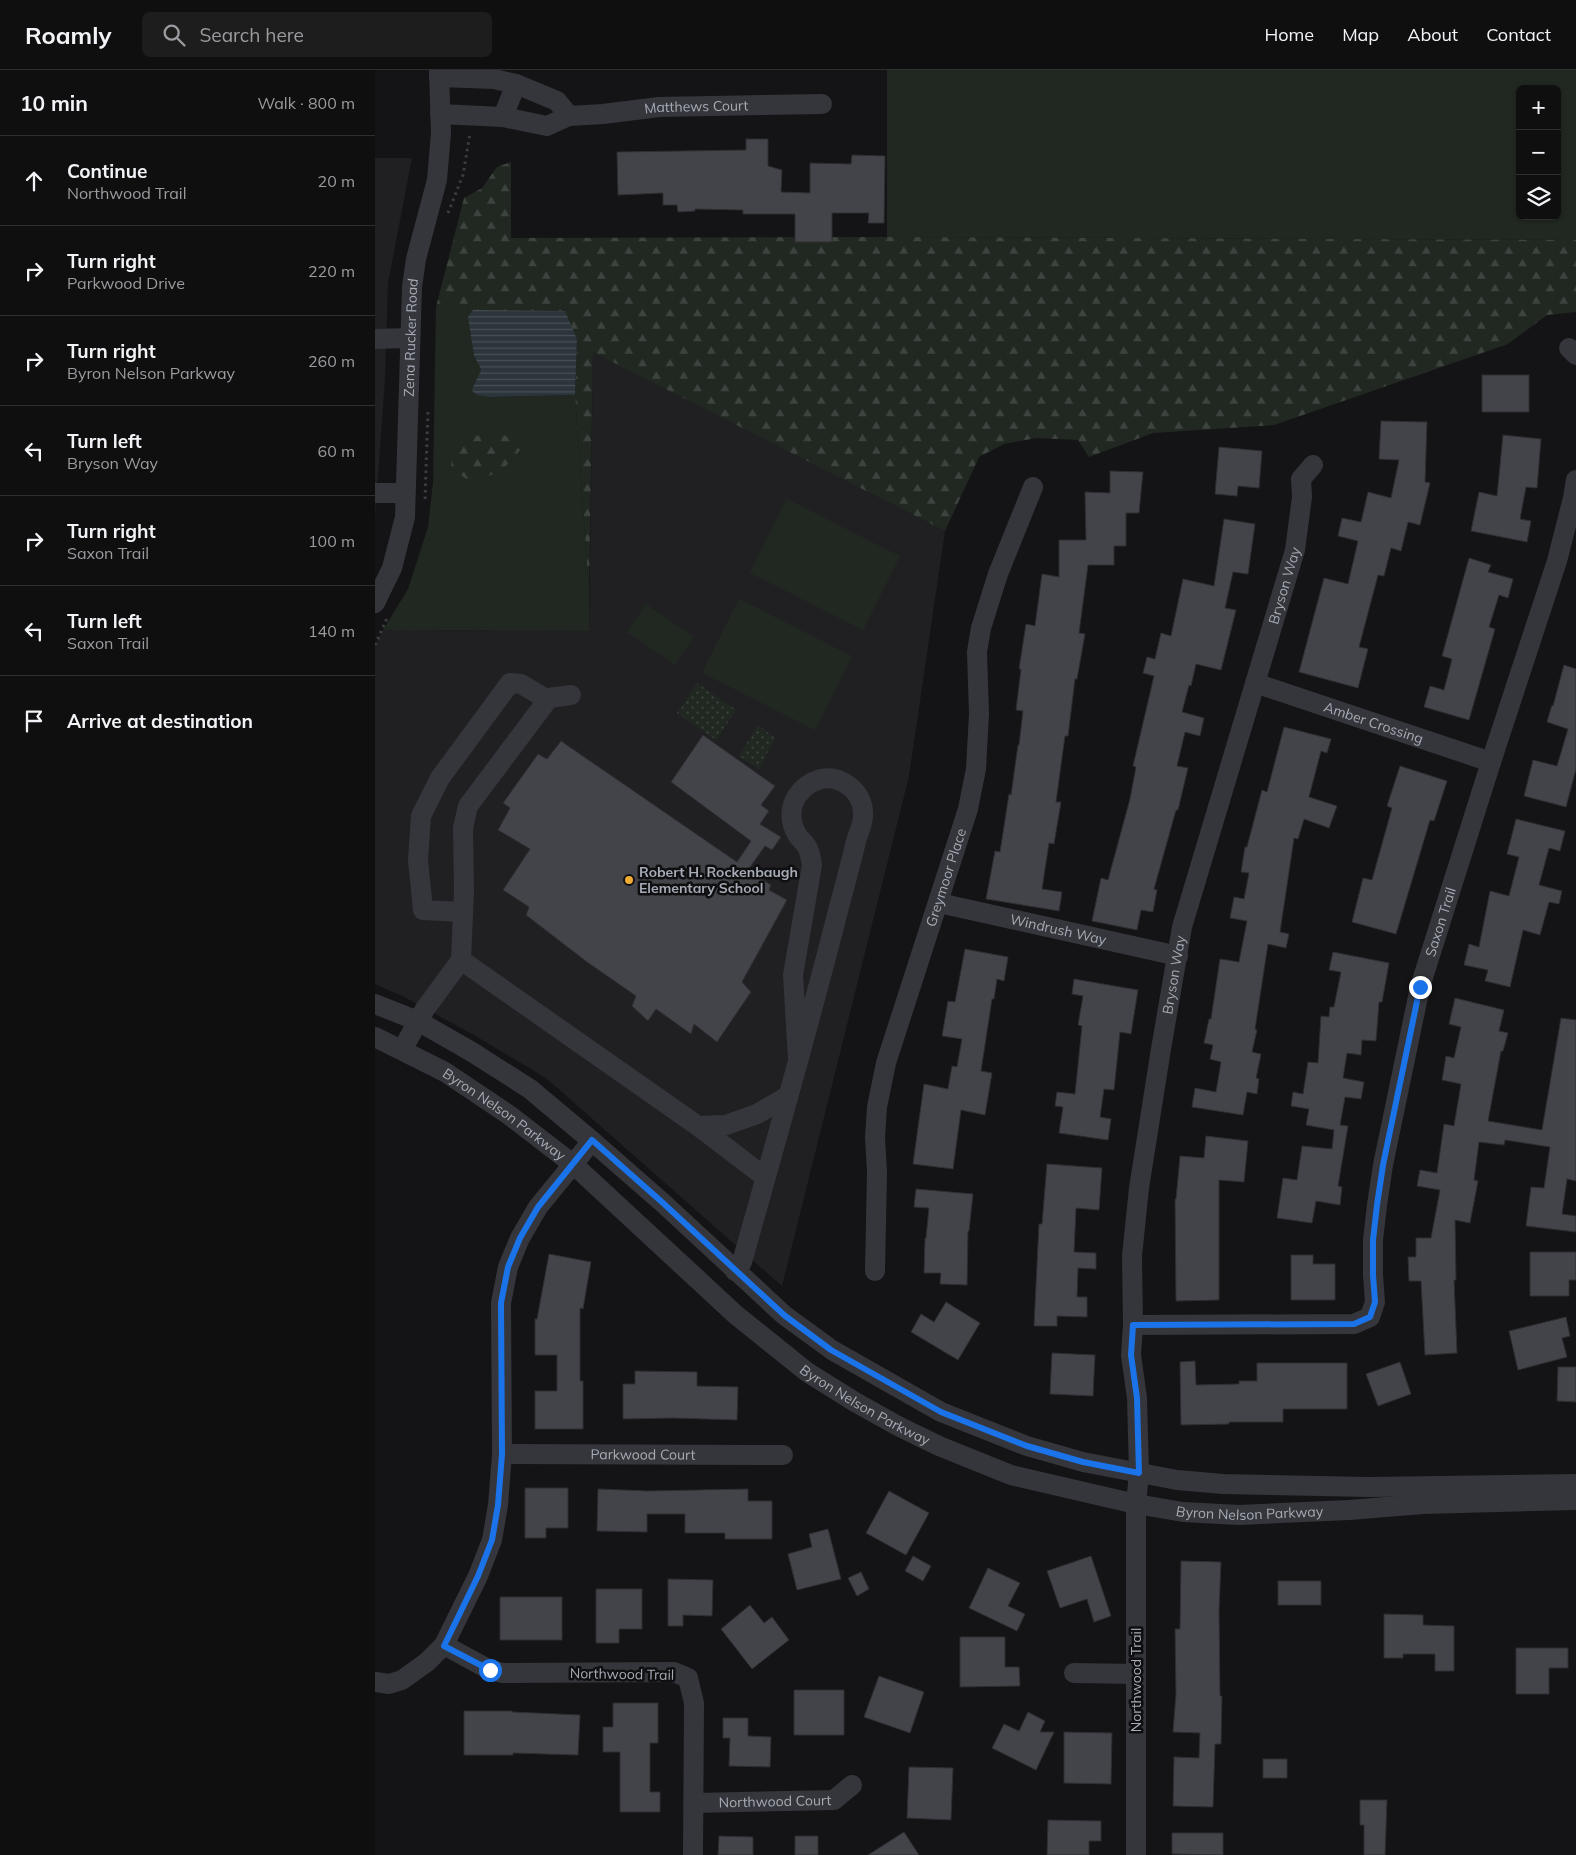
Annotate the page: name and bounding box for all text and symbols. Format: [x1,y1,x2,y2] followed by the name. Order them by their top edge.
[142,12,492,57] search box
[25,20,112,50] text: Roamly
[160,21,188,49] icon: search
[200,23,304,47] text: Search here
[1264,23,1314,46] text: Home
[1342,23,1379,46] text: Map
[1407,23,1458,46] text: About
[1486,23,1551,46] text: Contact
[1516,85,1561,220] map controls
[1516,85,1561,130] button: +
[20,90,88,116] text: 10 min
[257,93,355,113] text: Walk · 800 m
[643,96,749,118] street label: Matthews Court
[1516,130,1561,175] button: −
[67,159,147,183] text: Continue
[20,167,48,195] icon: ahead
[318,171,355,191] text: 20 m
[1516,175,1561,220] button: layers
[67,183,186,203] text: Northwood Trail
[67,249,156,273] text: Turn right
[20,257,48,285] icon: right
[308,261,355,281] text: 220 m
[67,273,185,293] text: Parkwood Drive
[400,277,422,397] street label: Zena Rucker Road
[67,339,156,363] text: Turn right
[20,347,48,375] icon: right
[308,351,355,371] text: 260 m
[67,363,235,383] text: Byron Nelson Parkway
[67,429,142,453] text: Turn left
[20,437,48,465] icon: left
[318,441,355,461] text: 60 m
[67,453,158,473] text: Bryson Way
[67,519,156,543] text: Turn right
[20,527,48,555] icon: right
[308,531,355,551] text: 100 m
[67,543,149,563] text: Saxon Trail
[1264,544,1305,626] street label: Bryson Way
[67,609,142,633] text: Turn left
[20,617,48,645] icon: left
[308,621,355,641] text: 140 m
[67,633,149,653] text: Saxon Trail
[1321,698,1426,748] street label: Amber Crossing
[20,707,48,735] icon: arrive
[67,709,253,733] text: Arrive at destination
[922,826,970,929] street label: Greymoor Place
[639,863,798,897] place label: Robert H. Rockenbaugh Elementary School
[623,874,635,886] marker: Robert H. Rockenbaugh Elementary School
[1421,885,1460,959] street label: Saxon Trail
[1008,910,1108,949] street label: Windrush Way
[1158,933,1189,1016] street label: Bryson Way
[1409,976,1432,999] route end
[439,1064,570,1165] street label: Byron Nelson Parkway
[796,1361,933,1449] street label: Byron Nelson Parkway
[590,1445,696,1464] street label: Parkwood Court
[1175,1502,1324,1524] street label: Byron Nelson Parkway
[1127,1628,1145,1732] street label: Northwood Trail
[479,1659,502,1682] route start
[570,1664,674,1684] street label: Northwood Trail
[718,1791,832,1811] street label: Northwood Court

